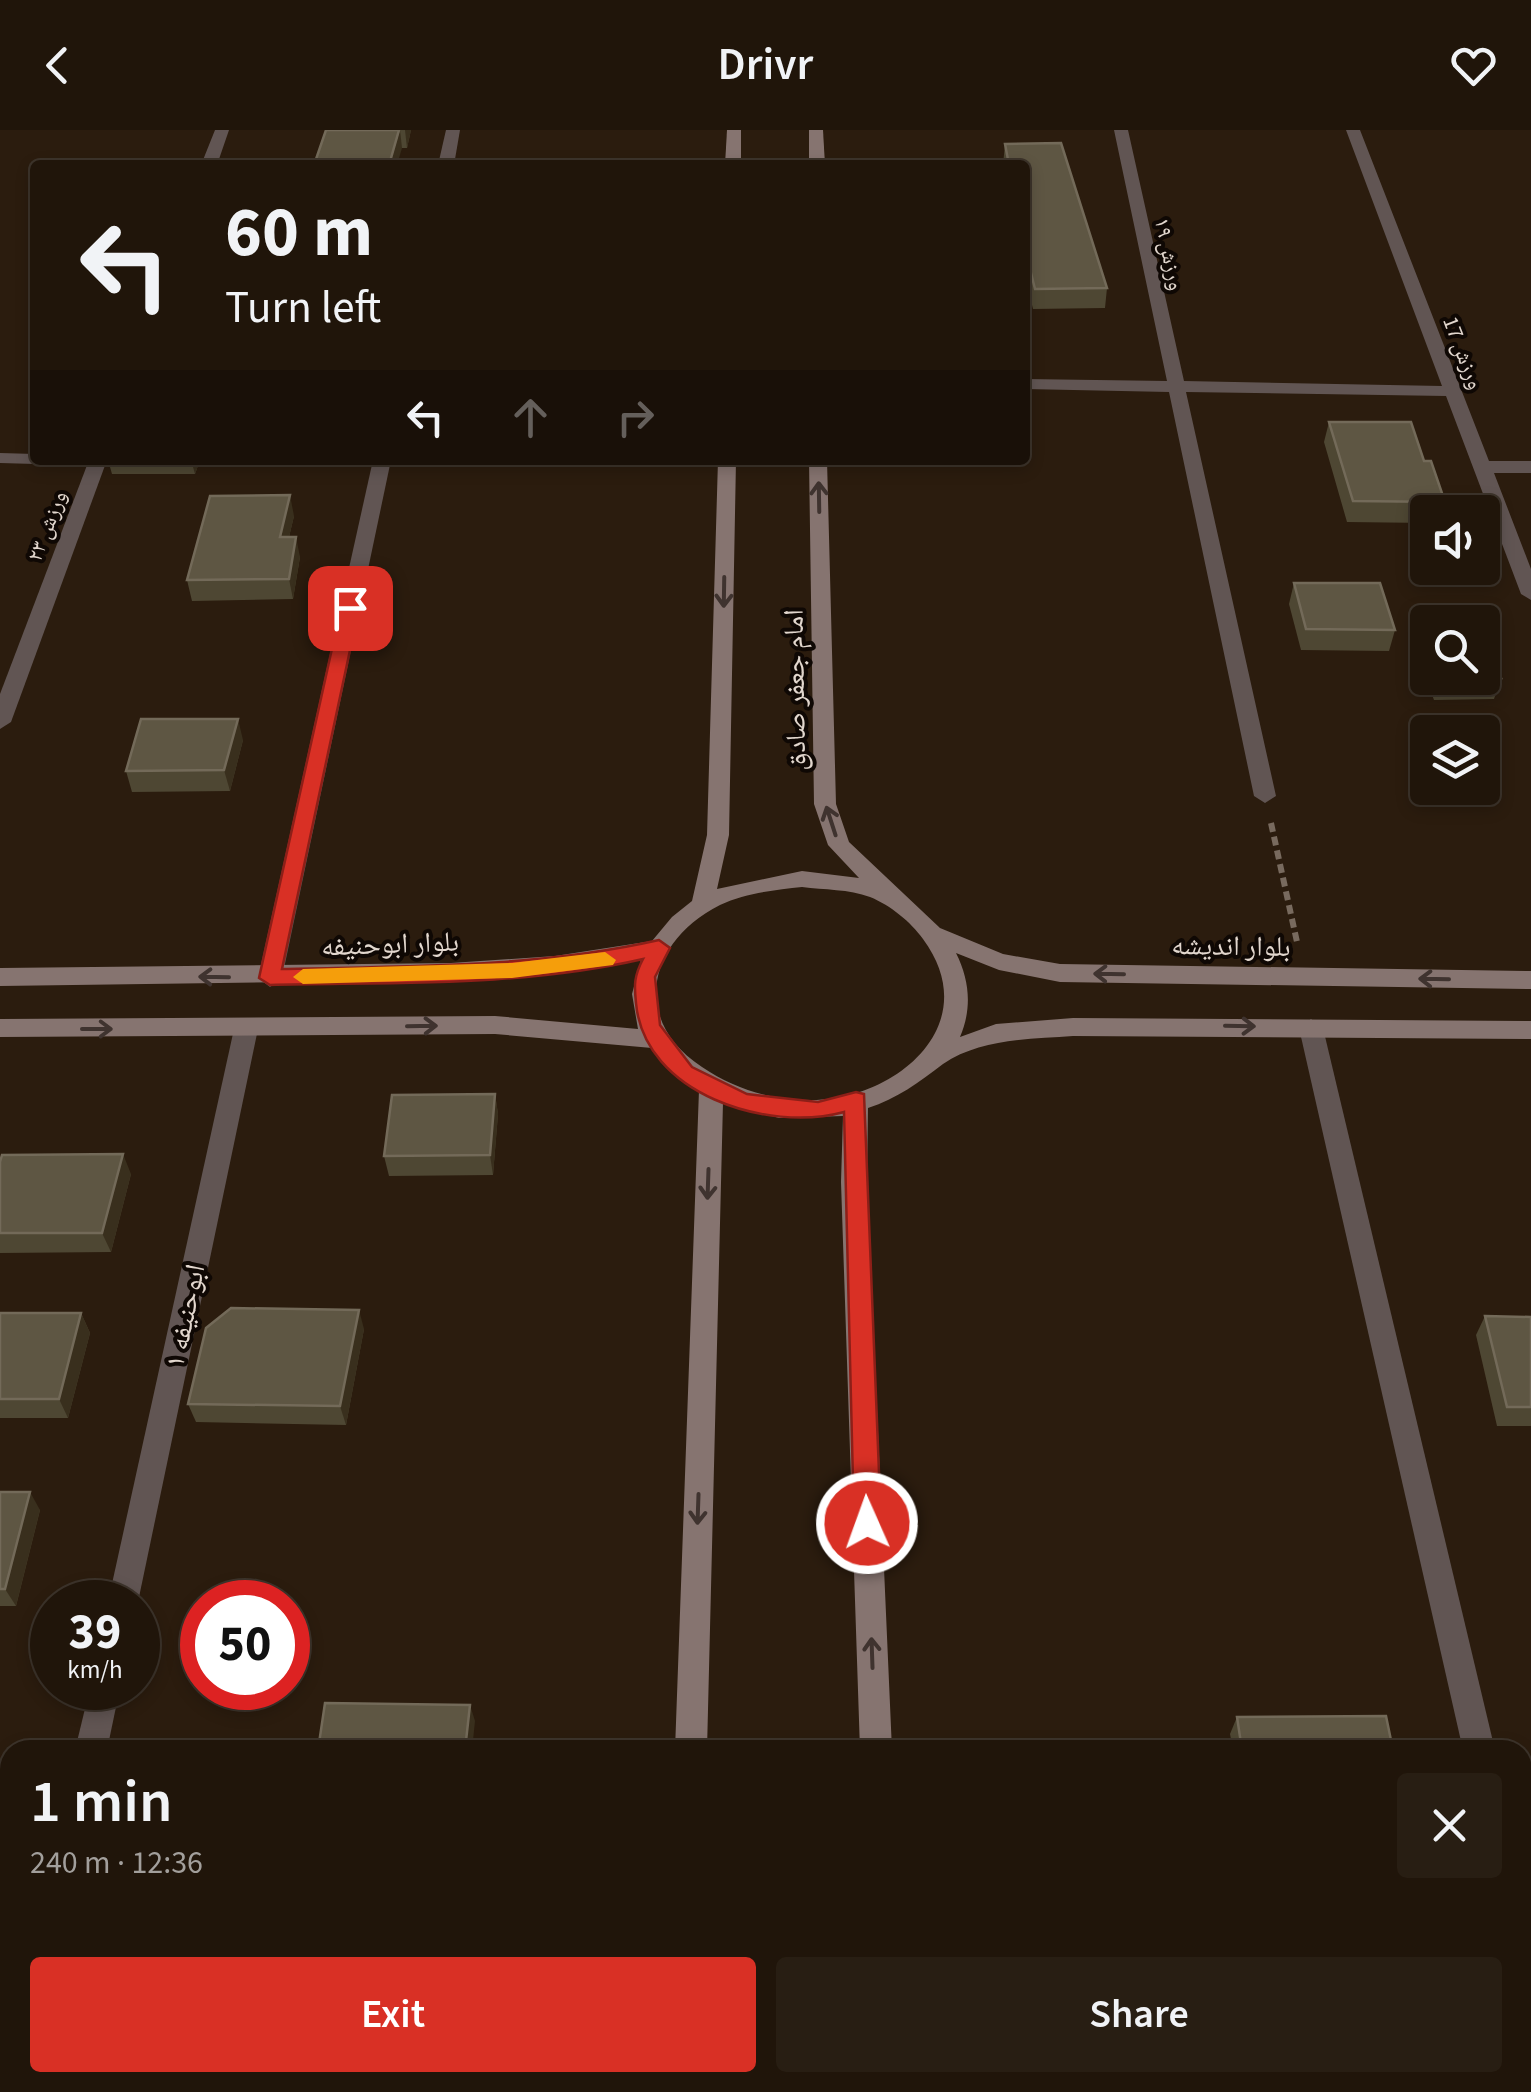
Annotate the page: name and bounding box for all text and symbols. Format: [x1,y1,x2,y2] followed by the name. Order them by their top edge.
[718,33,813,97] text: Drivr
[30,38,85,93] icon: back
[1446,38,1501,93] icon: heart
[225,183,373,283] text: 60 m
[60,200,190,330] icon: left
[1146,215,1192,293] street label: ورزش ۱۹
[225,276,381,340] text: Turn left
[1434,312,1492,394] street label: ورزش 17
[398,390,453,445] icon: left
[503,390,558,445] icon: ahead
[608,390,663,445] icon: right
[810,481,828,514] one-way arrow
[19,486,75,566] street label: ورزش ۲۳
[1410,495,1500,805] map controls
[1410,495,1500,585] button: sound
[308,566,393,651] pin
[714,576,733,608] one-way arrow
[323,581,378,636] icon: arrive
[1410,605,1500,695] button: search
[774,609,816,771] street label: امام جعفر صادق
[1410,715,1500,805] button: layers
[820,805,838,837] one-way arrow
[320,922,460,966] street label: بلوار ابوحنیفه
[1171,925,1291,967] street label: بلوار اندیشه
[1093,964,1125,983] one-way arrow
[199,968,232,986] one-way arrow
[1418,970,1450,988] one-way arrow
[1224,1016,1256,1036] one-way arrow
[406,1017,438,1036] one-way arrow
[80,1020,113,1038] one-way arrow
[699,1168,718,1200] one-way arrow
[155,1260,215,1372] street label: ابوحنیفه ۱
[815,1471,919,1575] position arrow
[689,1493,708,1525] one-way arrow
[180,1580,310,1710] speed limit sign: 50
[69,1597,121,1668] text: 39
[863,1637,882,1669] one-way arrow
[67,1652,123,1688] text: km/h
[30,1760,173,1845] text: 1 min
[1397,1773,1502,1878] button: close
[30,1840,203,1886] text: 240 m · 12:36
[30,1957,756,2072] button: Exit
[776,1957,1502,2072] button: Share

